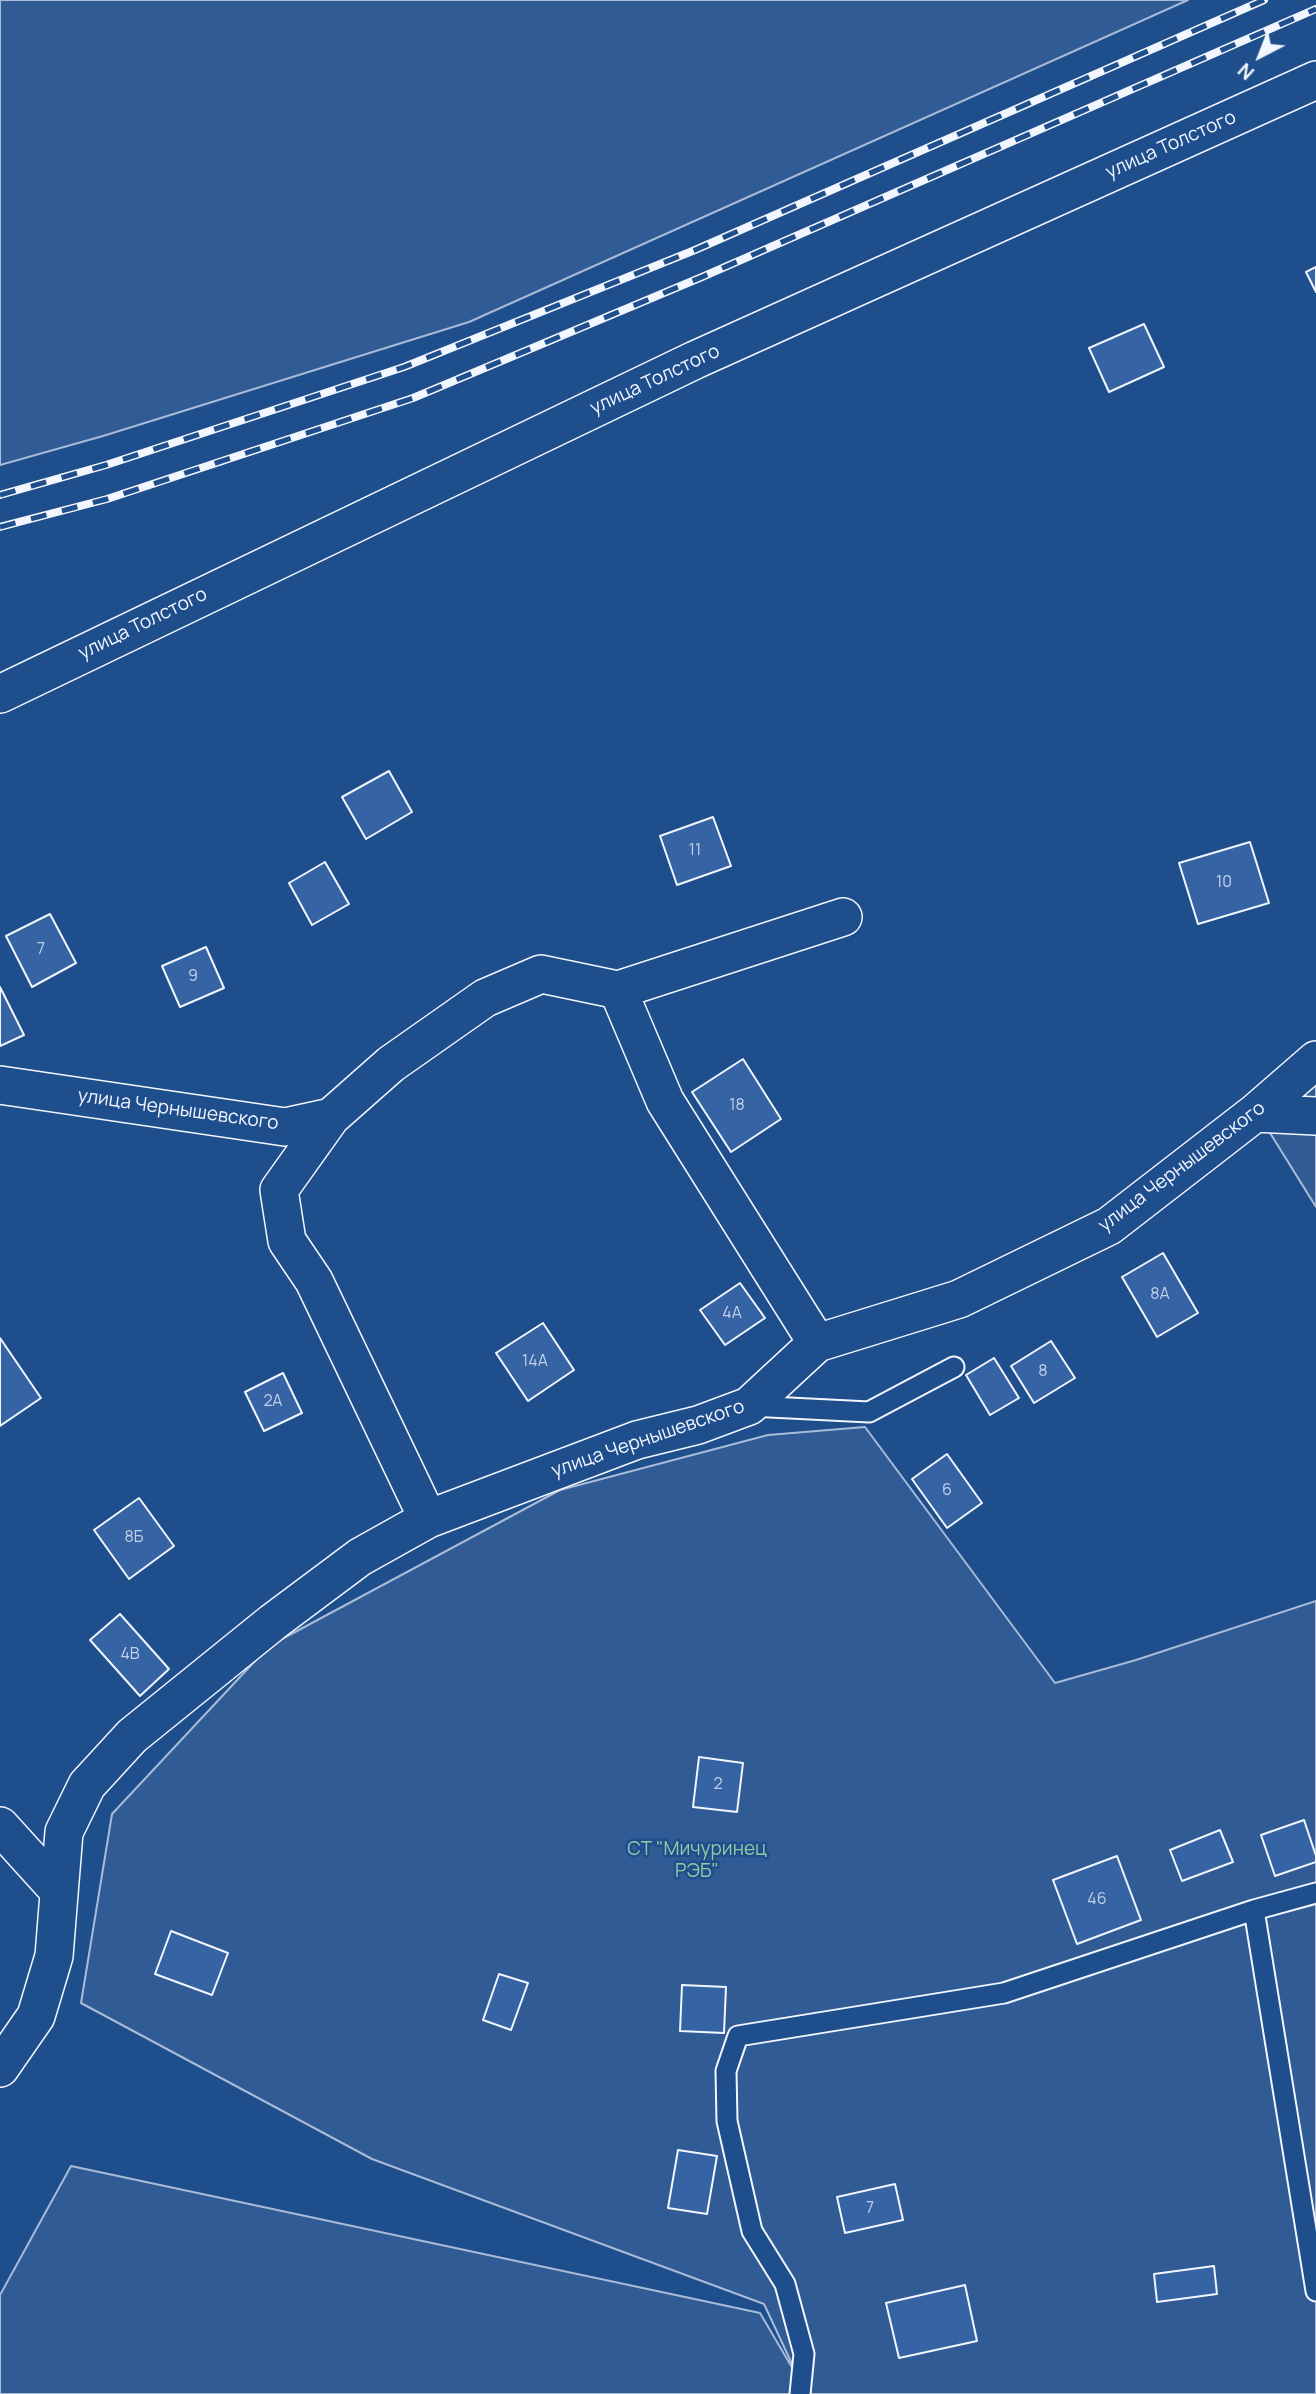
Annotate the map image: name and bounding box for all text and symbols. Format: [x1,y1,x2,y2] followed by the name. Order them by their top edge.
[1225,21,1295,91] north arrow
[1232,57,1260,86] text: N
[1102,106,1240,184] street label: улица Толстого
[587,340,723,420] street label: улица Толстого
[75,583,211,665] street label: улица Толстого
[689,841,701,861] house number: 11
[1216,873,1232,893] house number: 10
[37,940,45,960] house number: 7
[188,967,198,987] house number: 9
[76,1085,280,1135] street label: улица Чернышевского
[729,1096,745,1116] house number: 18
[1094,1097,1270,1237] street label: улица Чернышевского
[1150,1285,1170,1305] house number: 8А
[722,1304,742,1324] house number: 4А
[522,1352,548,1372] house number: 14А
[1038,1362,1048,1382] house number: 8
[264,1392,282,1412] house number: 2А
[548,1395,748,1483] street label: улица Чернышевского
[942,1481,952,1501] house number: 6
[125,1528,143,1548] house number: 8Б
[120,1645,140,1665] house number: 4В
[713,1775,723,1795] house number: 2
[627,1839,767,1883] park label: СТ "Мичуринец РЭБ"
[1087,1890,1107,1910] house number: 46
[866,2199,874,2219] house number: 7

